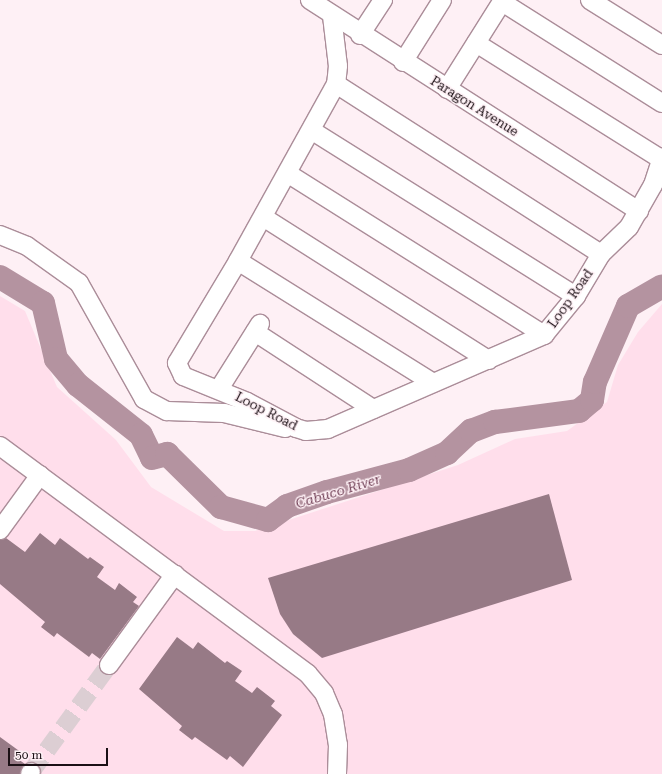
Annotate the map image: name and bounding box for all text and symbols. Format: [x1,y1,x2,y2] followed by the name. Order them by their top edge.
[427,74,521,140] street label: Paragon Avenue
[545,267,597,331] street label: Loop Road
[232,390,300,434] street label: Loop Road
[294,470,382,512] water label: Cabuco River
[10,740,110,766] scale bar
[15,748,42,762] text: 50 m

